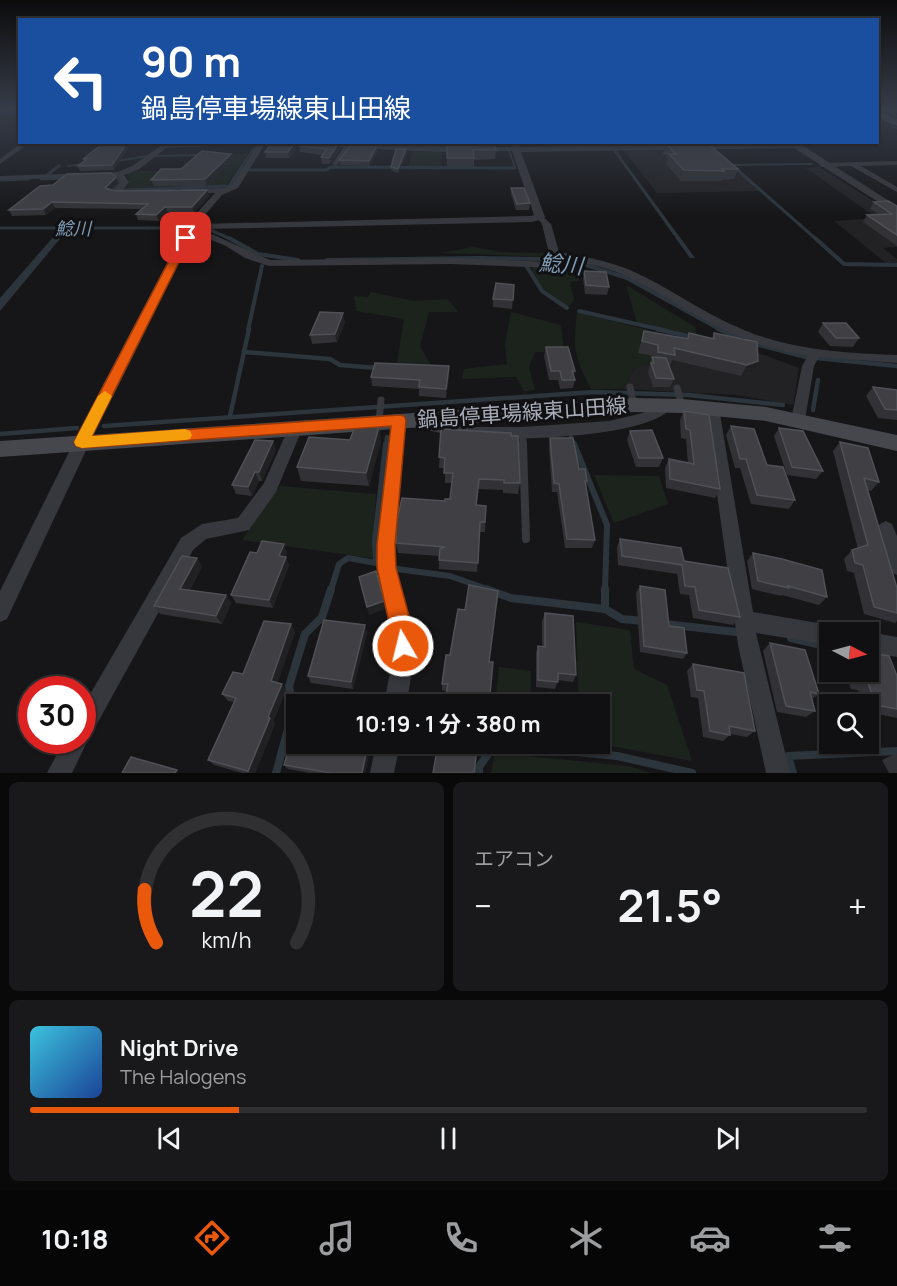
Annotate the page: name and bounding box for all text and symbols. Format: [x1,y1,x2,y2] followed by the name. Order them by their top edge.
[141,32,241,90] text: 90 m
[42,42,120,120] icon: left
[141,89,411,126] text: 鍋島停車場線東山田線
[160,212,211,263] pin
[55,216,93,240] water label: 鯰川
[169,221,202,254] icon: arrive
[538,247,586,281] water label: 鯰川
[416,391,628,433] street label: 鍋島停車場線東山田線
[371,614,435,678] position arrow
[819,622,879,682] north arrow
[819,622,879,754] map controls
[18,676,96,754] speed limit sign: 30
[819,694,879,754] button: search
[355,709,541,739] text: 10:19 · 1 分 · 380 m
[474,845,554,872] text: エアコン
[189,850,264,936] text: 22
[617,874,722,936] text: 21.5°
[474,883,492,928] text: −
[848,883,867,928] text: +
[202,926,251,955] text: km/h
[120,1033,239,1063] text: Night Drive
[120,1063,246,1090] text: The Halogens
[153,1122,186,1155] icon: previous
[432,1122,465,1155] icon: pause
[711,1122,744,1155] icon: next
[191,1217,233,1259] icon: directions
[316,1217,358,1259] icon: music
[440,1217,482,1259] icon: phone
[565,1217,607,1259] icon: climate
[689,1217,731,1259] icon: car
[814,1217,856,1259] icon: filters
[41,1220,108,1257] text: 10:18

